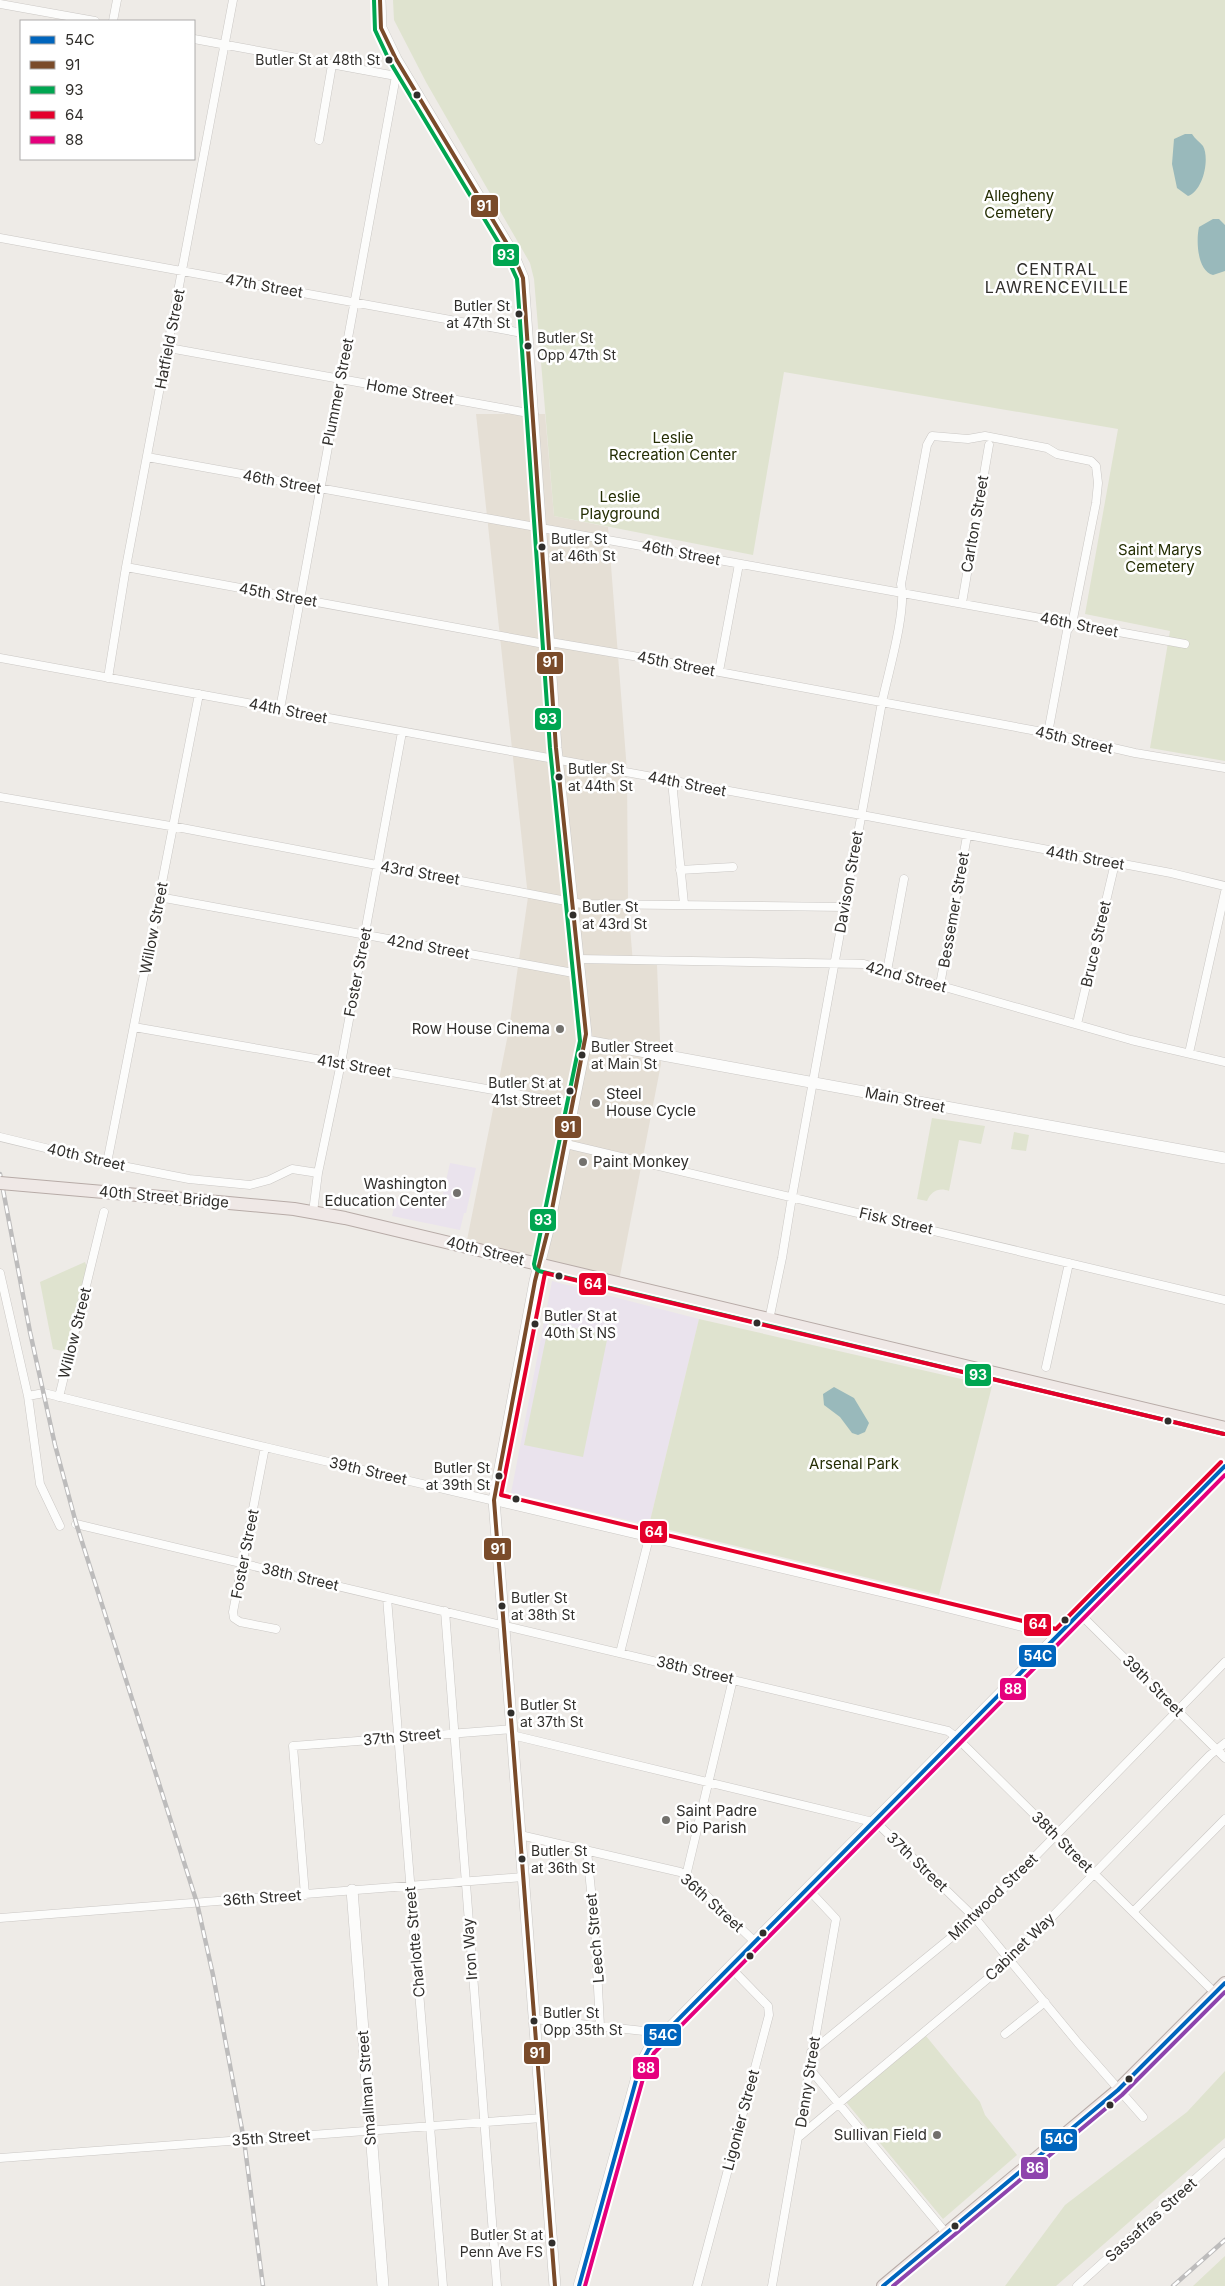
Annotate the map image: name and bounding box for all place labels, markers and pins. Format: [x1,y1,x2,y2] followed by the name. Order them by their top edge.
[255,51,380,68] place label: Butler St at 48th St
[384,55,394,65] marker: Butler St at 48th St
[412,90,422,100] unlabelled marker
[446,297,510,331] place label: Butler St at 47th St
[514,309,524,319] marker: Butler St at 47th St
[537,329,617,363] place label: Butler St Opp 47th St
[523,341,533,351] marker: Butler St Opp 47th St
[551,530,616,564] place label: Butler St at 46th St
[537,542,547,552] marker: Butler St at 46th St
[568,760,633,794] place label: Butler St at 44th St
[554,772,564,782] marker: Butler St at 44th St
[582,898,648,932] place label: Butler St at 43rd St
[568,910,578,920] marker: Butler St at 43rd St
[412,1019,550,1038] place label: Row House Cinema
[554,1023,566,1035] marker: Row House Cinema
[591,1038,674,1072] place label: Butler Street at Main St
[577,1050,587,1060] marker: Butler Street at Main St
[488,1074,561,1108] place label: Butler St at 41st Street
[606,1084,696,1120] place label: Steel House Cycle
[565,1086,575,1096] marker: Butler St at 41st Street
[590,1097,602,1109] marker: Steel House Cycle
[593,1152,689,1171] place label: Paint Monkey
[577,1156,589,1168] marker: Paint Monkey
[324,1174,447,1210] place label: Washington Education Center
[451,1187,463,1199] marker: Washington Education Center
[554,1271,564,1281] unlabelled marker
[544,1307,617,1341] place label: Butler St at 40th St NS
[752,1318,762,1328] unlabelled marker
[530,1319,540,1329] marker: Butler St at 40th St NS
[1163,1416,1173,1426] unlabelled marker
[426,1459,490,1493] place label: Butler St at 39th St
[494,1471,504,1481] marker: Butler St at 39th St
[511,1494,521,1504] unlabelled marker
[511,1589,575,1623] place label: Butler St at 38th St
[497,1601,507,1611] marker: Butler St at 38th St
[1060,1615,1070,1625] unlabelled marker
[520,1696,584,1730] place label: Butler St at 37th St
[506,1708,516,1718] marker: Butler St at 37th St
[676,1801,757,1837] place label: Saint Padre Pio Parish
[660,1814,672,1826] marker: Saint Padre Pio Parish
[531,1842,595,1876] place label: Butler St at 36th St
[517,1854,527,1864] marker: Butler St at 36th St
[758,1928,768,1938] unlabelled marker
[745,1951,755,1961] unlabelled marker
[543,2004,623,2038] place label: Butler St Opp 35th St
[529,2016,539,2026] marker: Butler St Opp 35th St
[1124,2074,1134,2084] unlabelled marker
[1105,2100,1115,2110] unlabelled marker
[834,2125,927,2144] place label: Sullivan Field
[931,2129,943,2141] marker: Sullivan Field
[950,2221,960,2231] unlabelled marker
[460,2226,543,2260] place label: Butler St at Penn Ave FS
[547,2238,557,2248] marker: Butler St at Penn Ave FS

